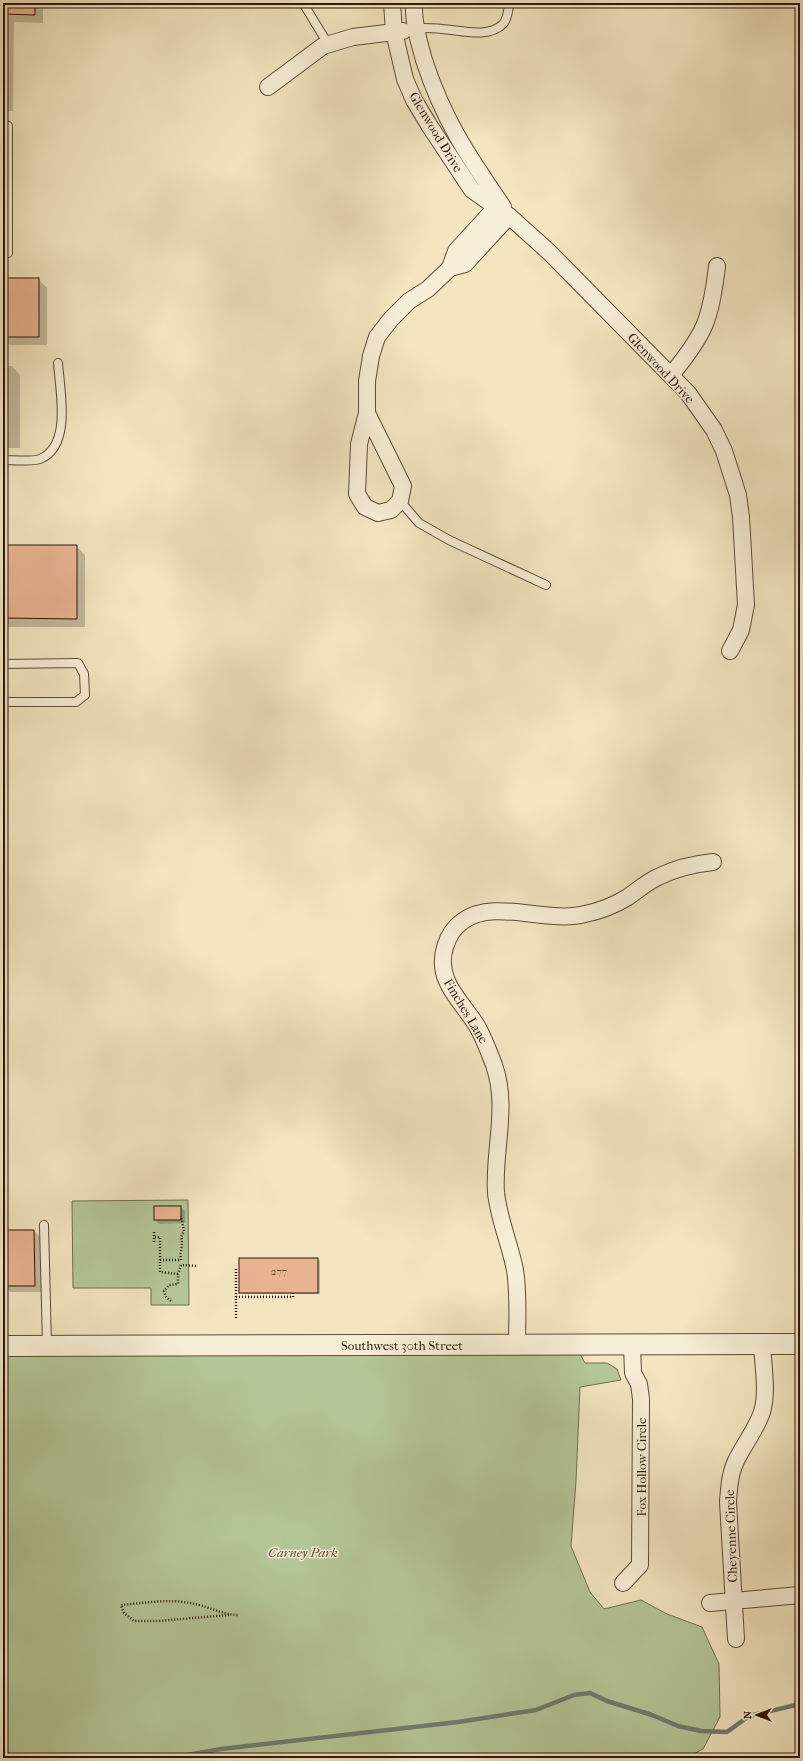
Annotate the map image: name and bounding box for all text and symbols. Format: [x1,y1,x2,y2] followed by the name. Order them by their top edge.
[406,89,466,175] street label: Glenwood Drive
[625,330,698,407] street label: Glenwood Drive
[441,976,492,1047] street label: Finches Lane
[271,1265,287,1278] house number: 277
[341,1338,463,1353] street label: Southwest 30th Street
[634,1417,649,1516] street label: Fox Hollow Circle
[722,1489,740,1583] street label: Cheyenne Circle
[268,1545,338,1560] park label: Carney Park
[737,1695,777,1735] north arrow
[741,1710,754,1719] text: N

